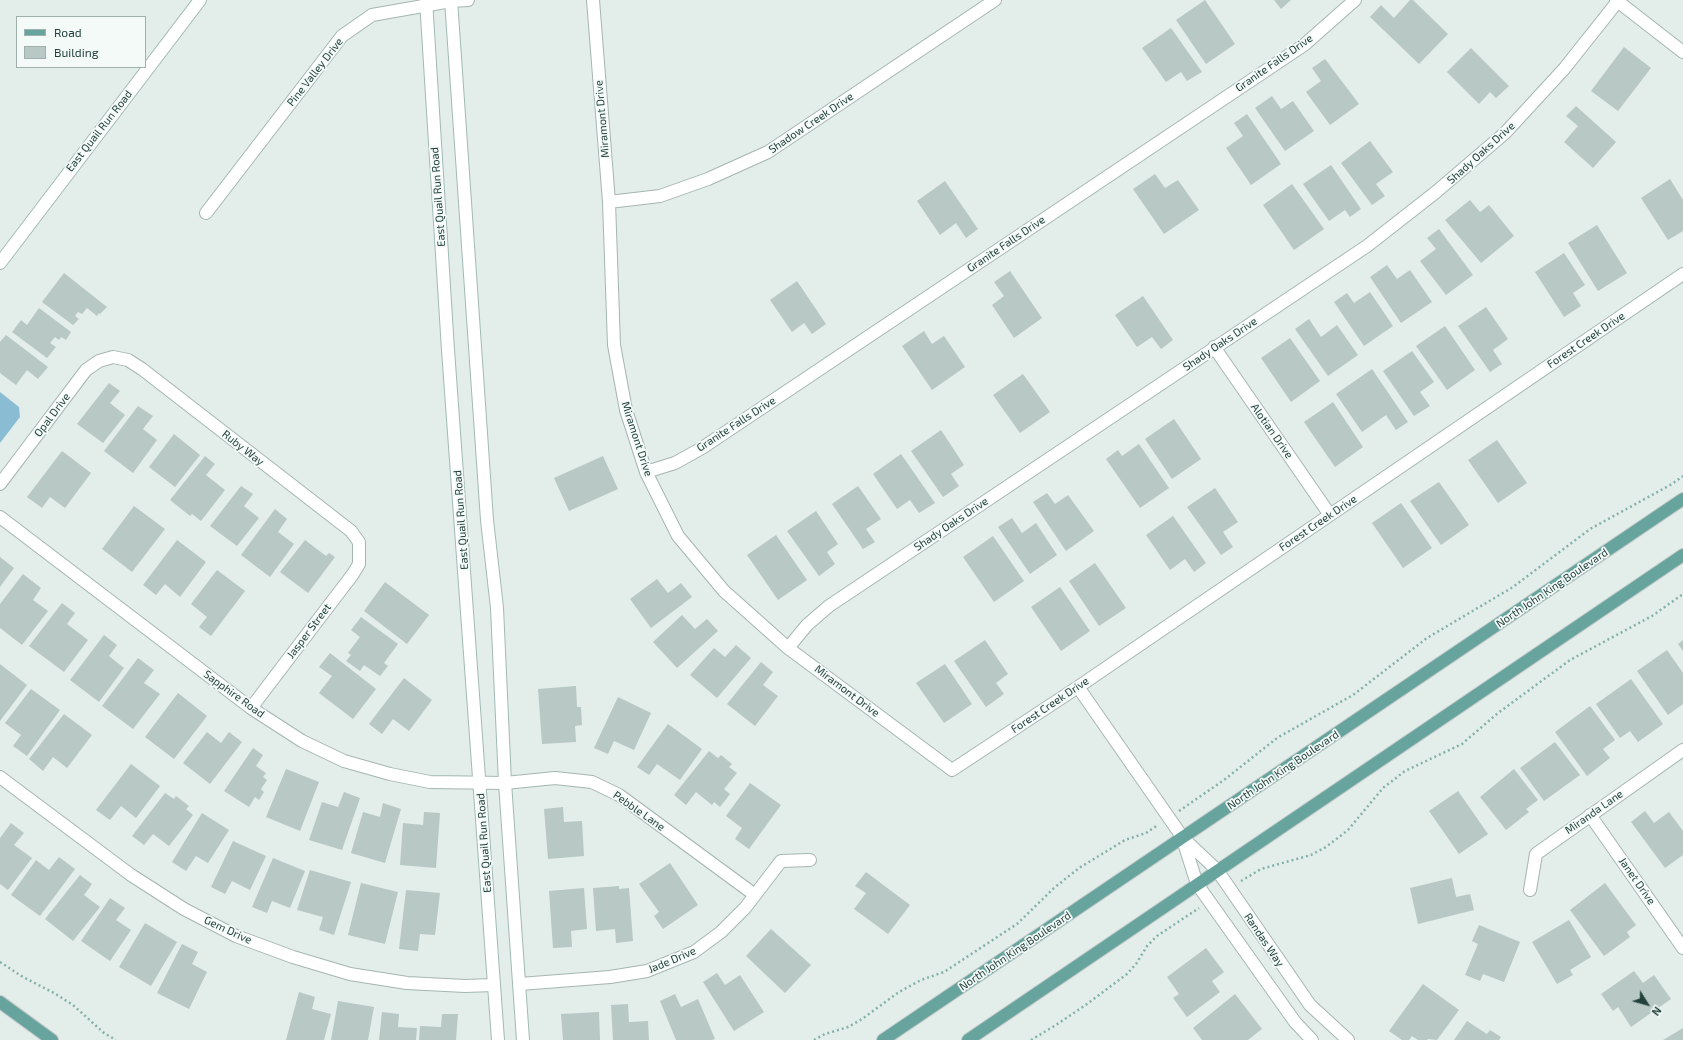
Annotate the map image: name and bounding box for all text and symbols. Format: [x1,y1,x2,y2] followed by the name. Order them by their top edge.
[16,16,146,68] legend
[54,25,82,39] text: Road
[1233,31,1315,95] street label: Granite Falls Drive
[284,35,346,109] street label: Pine Valley Drive
[54,45,98,59] text: Building
[592,80,612,158] street label: Miramont Drive
[63,88,135,174] street label: East Quail Run Road
[766,90,856,156] street label: Shadow Creek Drive
[1445,119,1517,187] street label: Shady Oaks Drive
[428,147,448,247] street label: East Quail Run Road
[964,213,1048,275] street label: Granite Falls Drive
[1545,309,1627,371] street label: Forest Creek Drive
[1181,314,1259,374] street label: Shady Oaks Drive
[31,390,73,440] street label: Opal Drive
[694,394,778,454] street label: Granite Falls Drive
[619,400,655,478] street label: Miramont Drive
[1248,401,1296,461] street label: Alotian Drive
[219,427,267,469] street label: Ruby Way
[451,470,471,570] street label: East Quail Run Road
[1277,492,1359,554] street label: Forest Creek Drive
[912,494,990,554] street label: Shady Oaks Drive
[1494,546,1610,630] street label: North John King Boulevard
[284,601,334,661] street label: Jasper Street
[812,662,882,720] street label: Miramont Drive
[201,667,267,721] street label: Sapphire Road
[1009,674,1091,736] street label: Forest Creek Drive
[1225,728,1341,812] street label: North John King Boulevard
[1562,787,1626,837] street label: Miranda Lane
[610,788,668,834] street label: Pebble Lane
[474,793,494,893] street label: East Quail Run Road
[1616,855,1658,907] street label: Janet Drive
[957,909,1073,993] street label: North John King Boulevard
[1241,911,1287,969] street label: Randas Way
[202,913,254,947] street label: Gem Drive
[646,944,698,976] street label: Jade Drive
[1627,984,1667,1024] north arrow
[1649,1004,1665,1019] text: N

